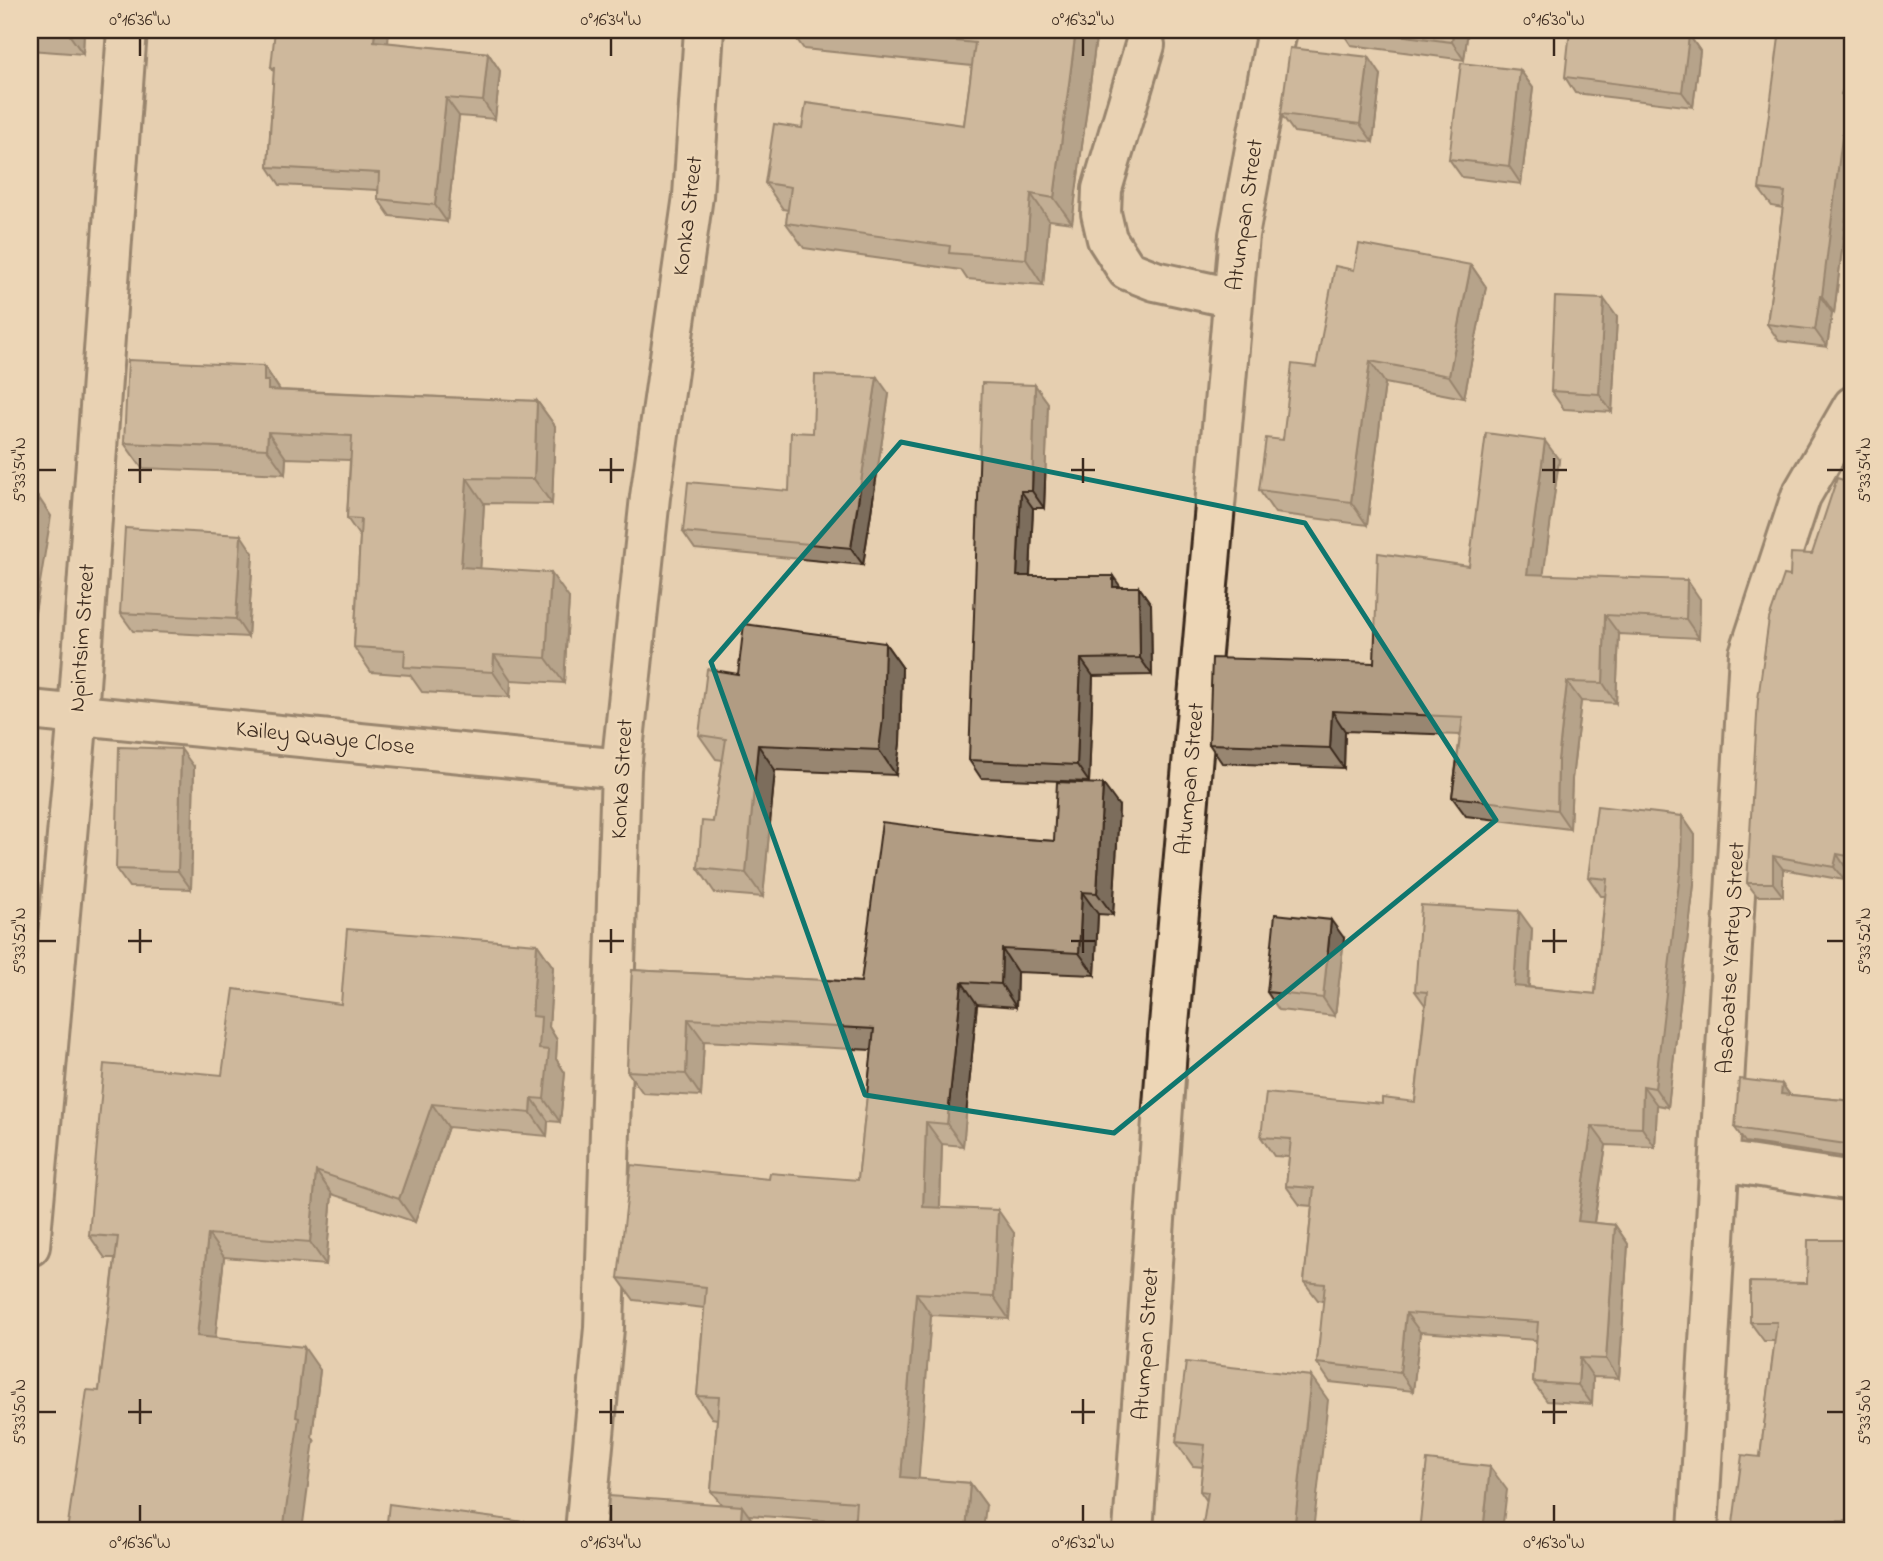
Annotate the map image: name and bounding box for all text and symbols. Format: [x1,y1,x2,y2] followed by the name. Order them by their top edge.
[109,8,171,34] text: 0°16'36"W
[580,8,642,34] text: 0°16'34"W
[1052,8,1114,34] text: 0°16'32"W
[1523,8,1585,34] text: 0°16'30"W
[1219,137,1273,293] street label: Atumpan Street
[665,154,713,278] street label: Konka Street
[8,437,34,503] text: 5°33'54"N
[1853,437,1879,503] text: 5°33'54"N
[61,562,105,713] street label: Npintsim Street
[1168,701,1214,857] street label: Atumpan Street
[234,713,417,767] street label: Kailey Quaye Close
[603,718,643,840] street label: Konka Street
[1709,841,1757,1075] street label: Asafoatse Yartey Street
[8,907,34,975] text: 5°33'52"N
[1853,907,1879,975] text: 5°33'52"N
[1125,1266,1169,1421] street label: Atumpan Street
[8,1379,34,1445] text: 5°33'50"N
[1853,1379,1879,1445] text: 5°33'50"N
[109,1531,171,1557] text: 0°16'36"W
[580,1531,642,1557] text: 0°16'34"W
[1052,1531,1114,1557] text: 0°16'32"W
[1523,1531,1585,1557] text: 0°16'30"W

